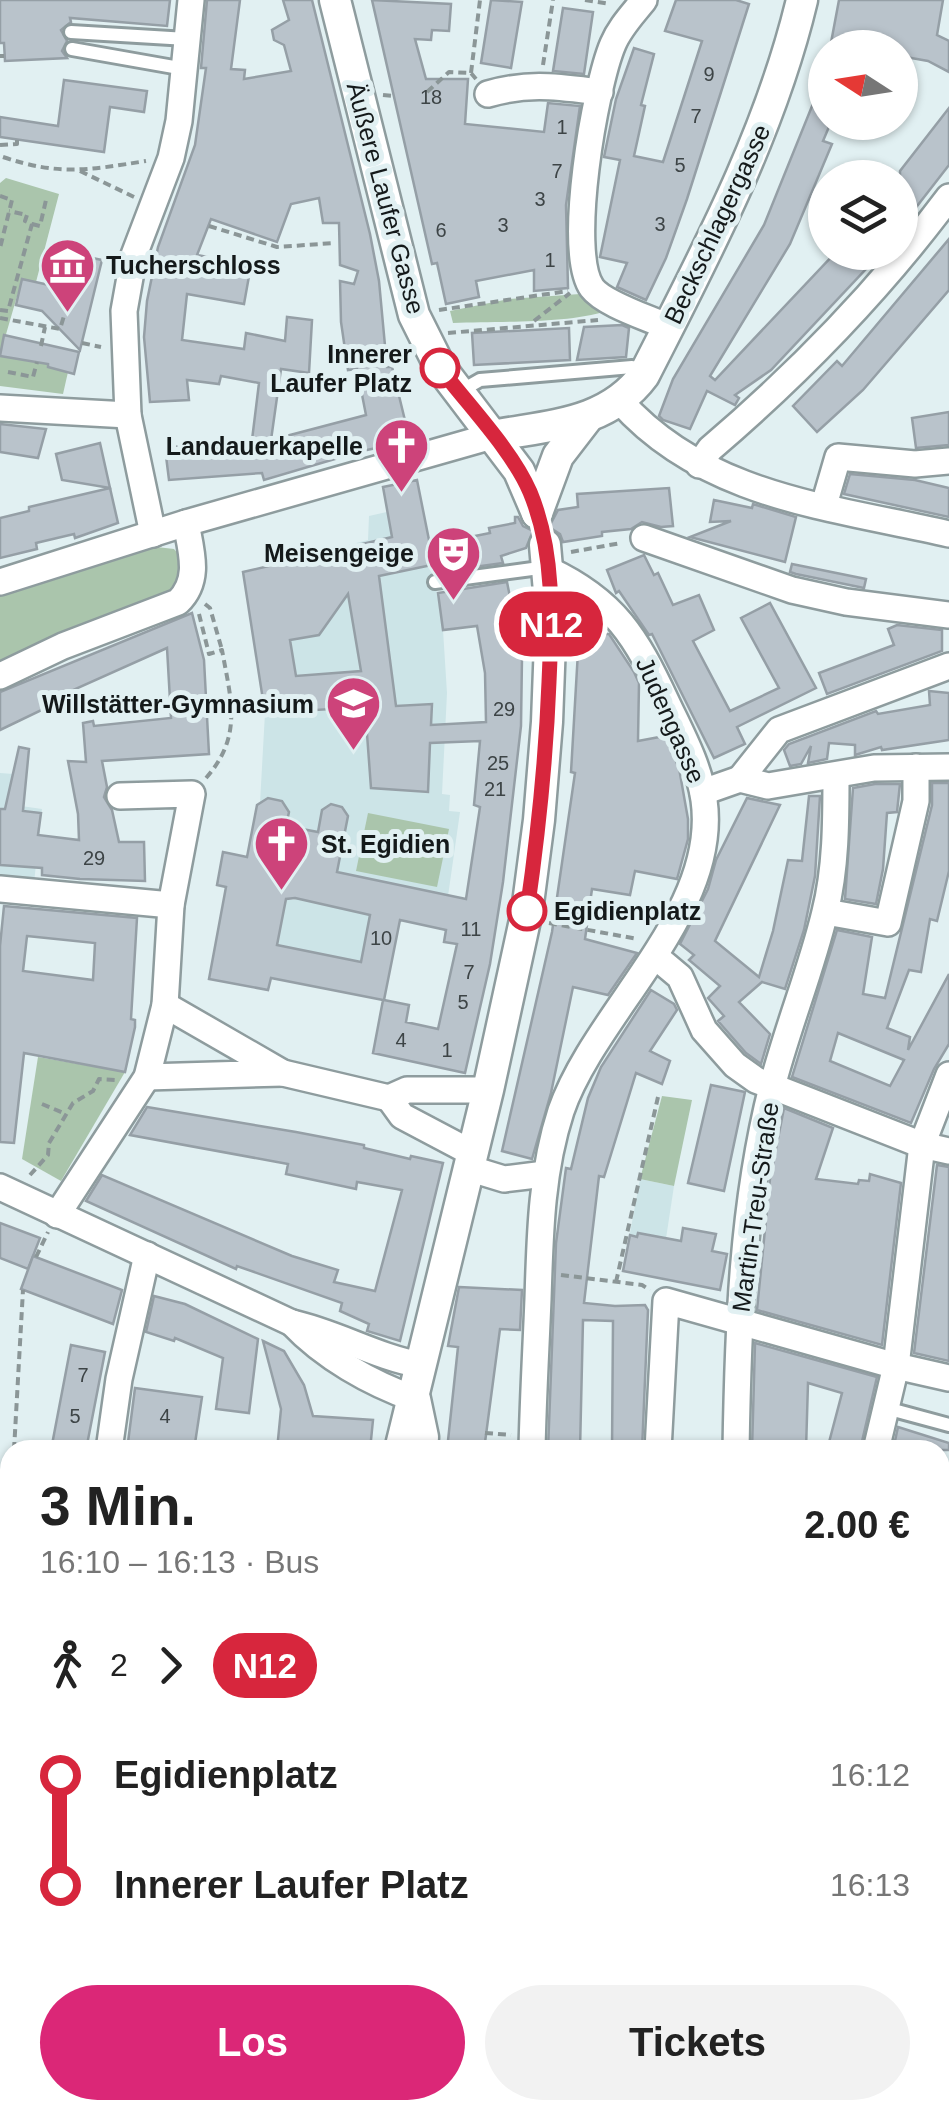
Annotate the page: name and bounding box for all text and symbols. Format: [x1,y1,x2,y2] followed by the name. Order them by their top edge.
[808,30,918,140] north arrow
[808,30,918,270] map controls
[703,63,715,85] house number: 9
[342,79,430,317] street label: Äußere Laufer Gasse
[420,86,442,108] house number: 18
[690,105,702,127] house number: 7
[556,116,568,138] house number: 1
[659,120,775,328] street label: Beckschlagergasse
[674,154,686,176] house number: 5
[551,160,563,182] house number: 7
[808,160,918,270] button: layers
[534,188,546,210] house number: 3
[654,213,666,235] house number: 3
[497,214,509,236] house number: 3
[435,219,447,241] house number: 6
[37,235,97,314] museum icon: Tucherschloss
[544,249,556,271] house number: 1
[106,251,281,279] place label: Tucherschloss
[270,340,412,397] place label: Innerer Laufer Platz
[421,349,459,387] marker: Innerer Laufer Platz
[372,416,432,495] church icon: Landauerkapelle
[166,432,363,460] place label: Landauerkapelle
[423,523,483,602] theatre icon: Meisengeige
[264,539,414,567] place label: Meisengeige
[494,592,608,656] line badge: N12
[519,605,583,644] text: N12
[631,653,711,787] street label: Judengasse
[323,674,383,753] school or university icon: Willstätter-Gymnasium
[42,690,314,718] place label: Willstätter-Gymnasium
[493,698,515,720] house number: 29
[487,752,509,774] house number: 25
[484,778,506,800] house number: 21
[252,814,312,893] church icon: St. Egidien
[321,830,450,858] place label: St. Egidien
[83,847,105,869] house number: 29
[508,892,546,930] marker: Egidienplatz
[554,897,701,925] place label: Egidienplatz
[461,918,481,940] house number: 11
[370,927,392,949] house number: 10
[463,961,475,983] house number: 7
[457,991,469,1013] house number: 5
[395,1029,407,1051] house number: 4
[441,1039,453,1061] house number: 1
[726,1100,784,1314] street label: Martin-Treu-Straße
[77,1364,89,1386] house number: 7
[69,1405,81,1427] house number: 5
[159,1405,171,1427] house number: 4
[40,1475,196,1537] text: 3 Min.
[804,1504,910,1546] text: 2.00 €
[40,1544,319,1580] text: 16:10 – 16:13 · Bus
[40,1638,95,1693] icon: walk
[143,1638,198,1693] icon: forward
[233,1646,297,1685] text: N12
[110,1647,128,1683] text: 2
[114,1754,338,1796] text: Egidienplatz
[830,1757,910,1793] text: 16:12
[114,1864,469,1906] text: Innerer Laufer Platz
[830,1867,910,1903] text: 16:13
[40,1985,465,2100] button: Los
[485,1985,910,2100] button: Tickets

